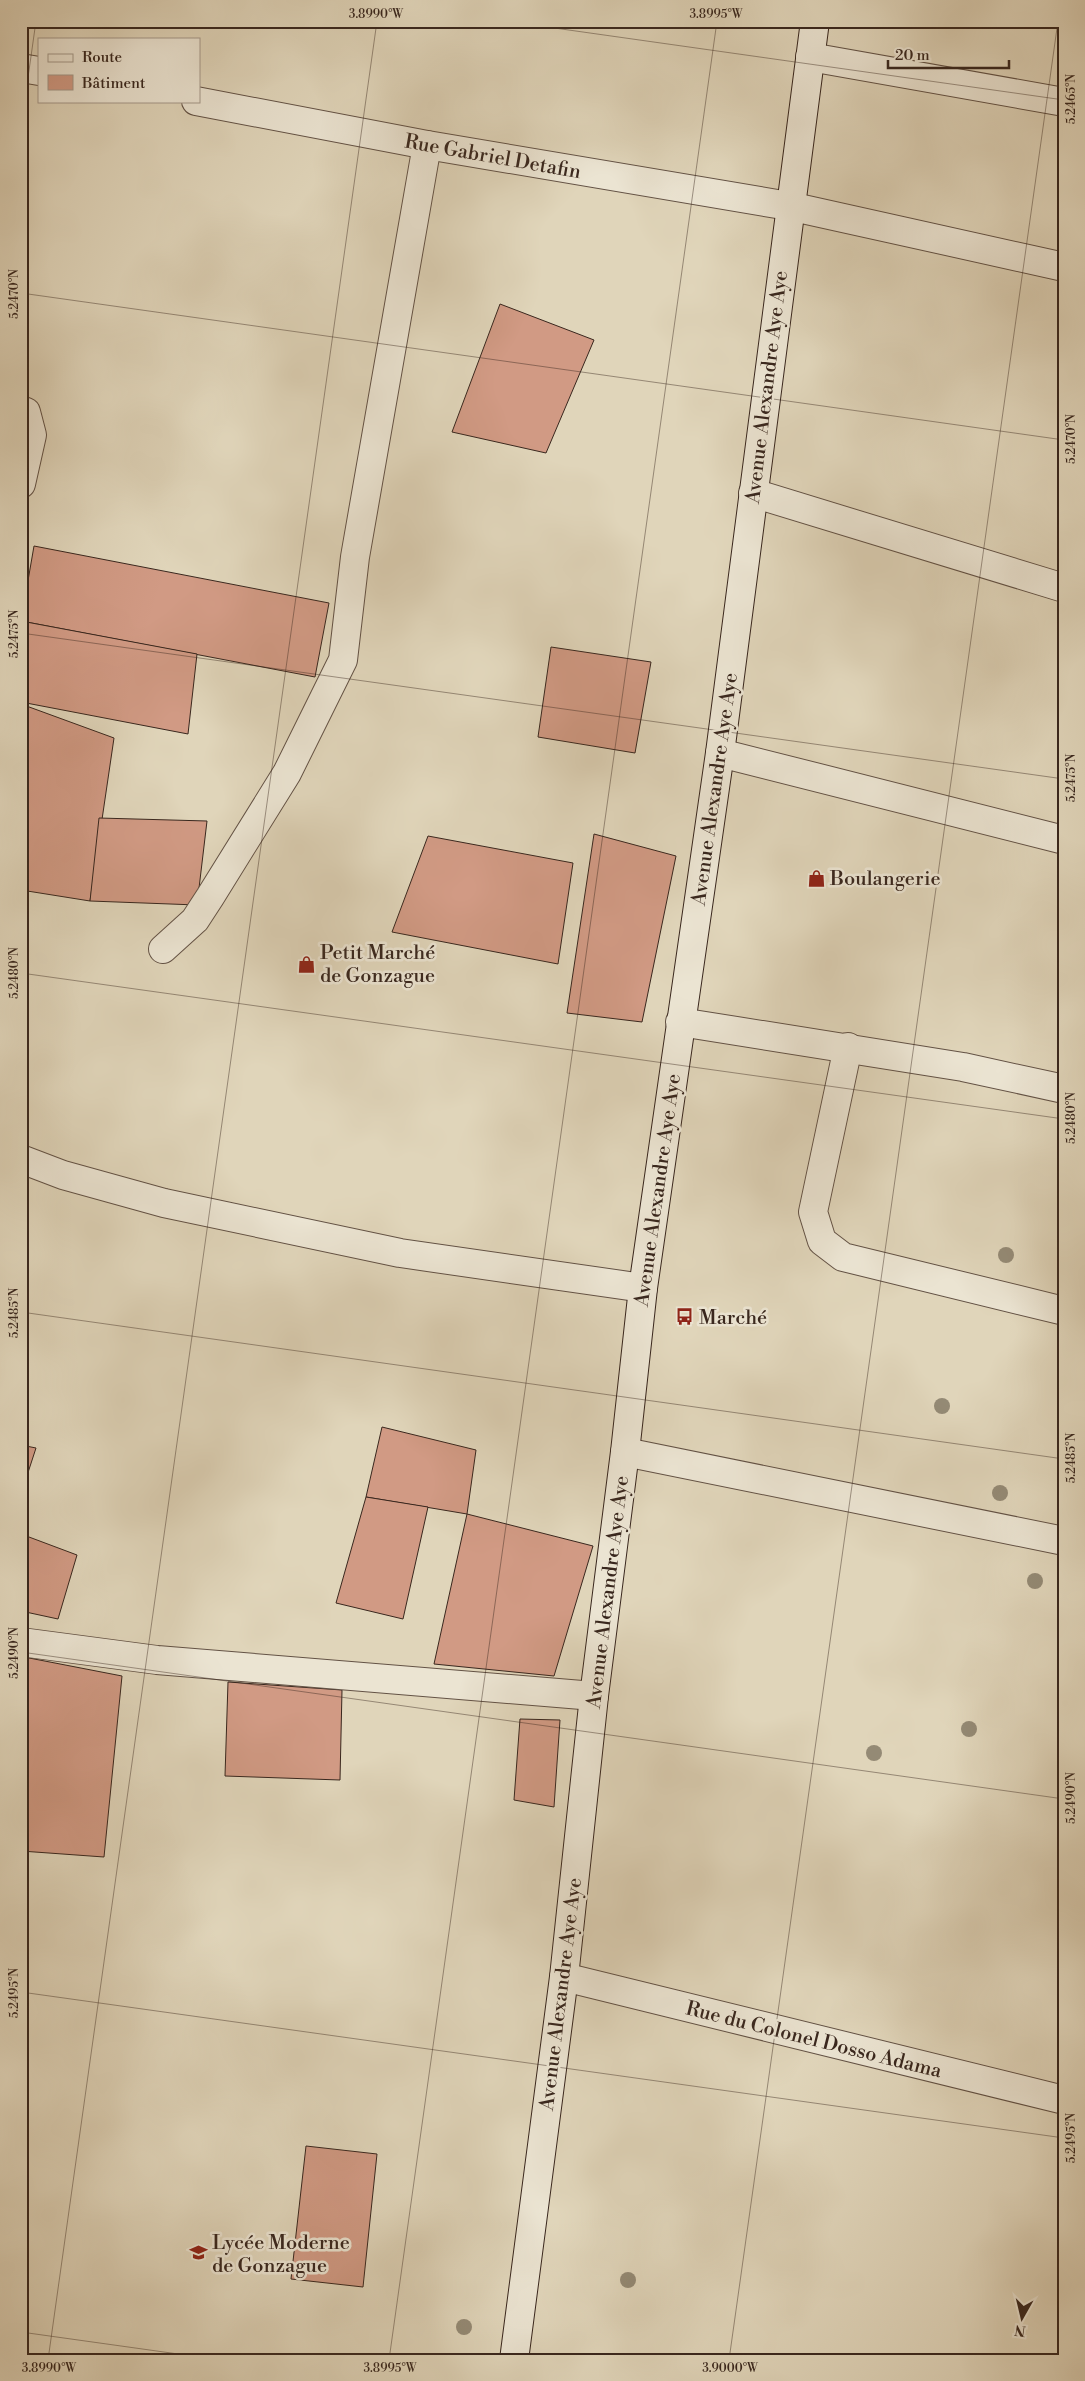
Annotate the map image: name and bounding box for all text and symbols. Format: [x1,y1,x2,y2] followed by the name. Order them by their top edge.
[349,7,404,22] text: 3.8990°W
[689,7,744,22] text: 3.8995°W
[38,38,200,102] legend
[888,38,1009,70] scale bar
[895,46,930,65] text: 20 m
[82,48,122,67] text: Route
[81,74,146,93] text: Bâtiment
[1064,74,1079,124] text: 5.2465°N
[403,130,583,185] street label: Rue Gabriel Detafin
[7,269,22,319] text: 5.2470°N
[741,269,794,506] street label: Avenue Alexandre Aye Aye
[1064,414,1079,464] text: 5.2470°N
[7,610,22,658] text: 5.2475°N
[687,671,744,908] street label: Avenue Alexandre Aye Aye
[1064,754,1079,802] text: 5.2475°N
[829,867,941,892] place label: Boulangerie
[806,868,826,888] shop icon: Boulangerie
[320,941,435,989] place label: Petit Marché de Gonzague
[7,947,22,999] text: 5.2480°N
[296,954,316,974] shop icon: Petit Marché de Gonzague
[630,1072,687,1309] street label: Avenue Alexandre Aye Aye
[1064,1092,1079,1144] text: 5.2480°N
[7,1288,22,1338] text: 5.2485°N
[699,1306,767,1331] place label: Marché
[675,1307,695,1327] bus stop icon: Marché
[1064,1433,1079,1483] text: 5.2485°N
[582,1474,635,1711] street label: Avenue Alexandre Aye Aye
[7,1627,22,1679] text: 5.2490°N
[1064,1772,1079,1824] text: 5.2490°N
[535,1876,588,2113] street label: Avenue Alexandre Aye Aye
[7,1968,22,2018] text: 5.2495°N
[683,1997,945,2085] street label: Rue du Colonel Dosso Adama
[1064,2113,1079,2163] text: 5.2495°N
[212,2231,350,2279] place label: Lycée Moderne de Gonzague
[188,2243,208,2263] school or university icon: Lycée Moderne de Gonzague
[998,2294,1048,2344] north arrow
[1014,2320,1027,2340] text: N
[22,2361,77,2376] text: 3.8990°W
[363,2361,418,2376] text: 3.8995°W
[702,2361,759,2376] text: 3.9000°W

